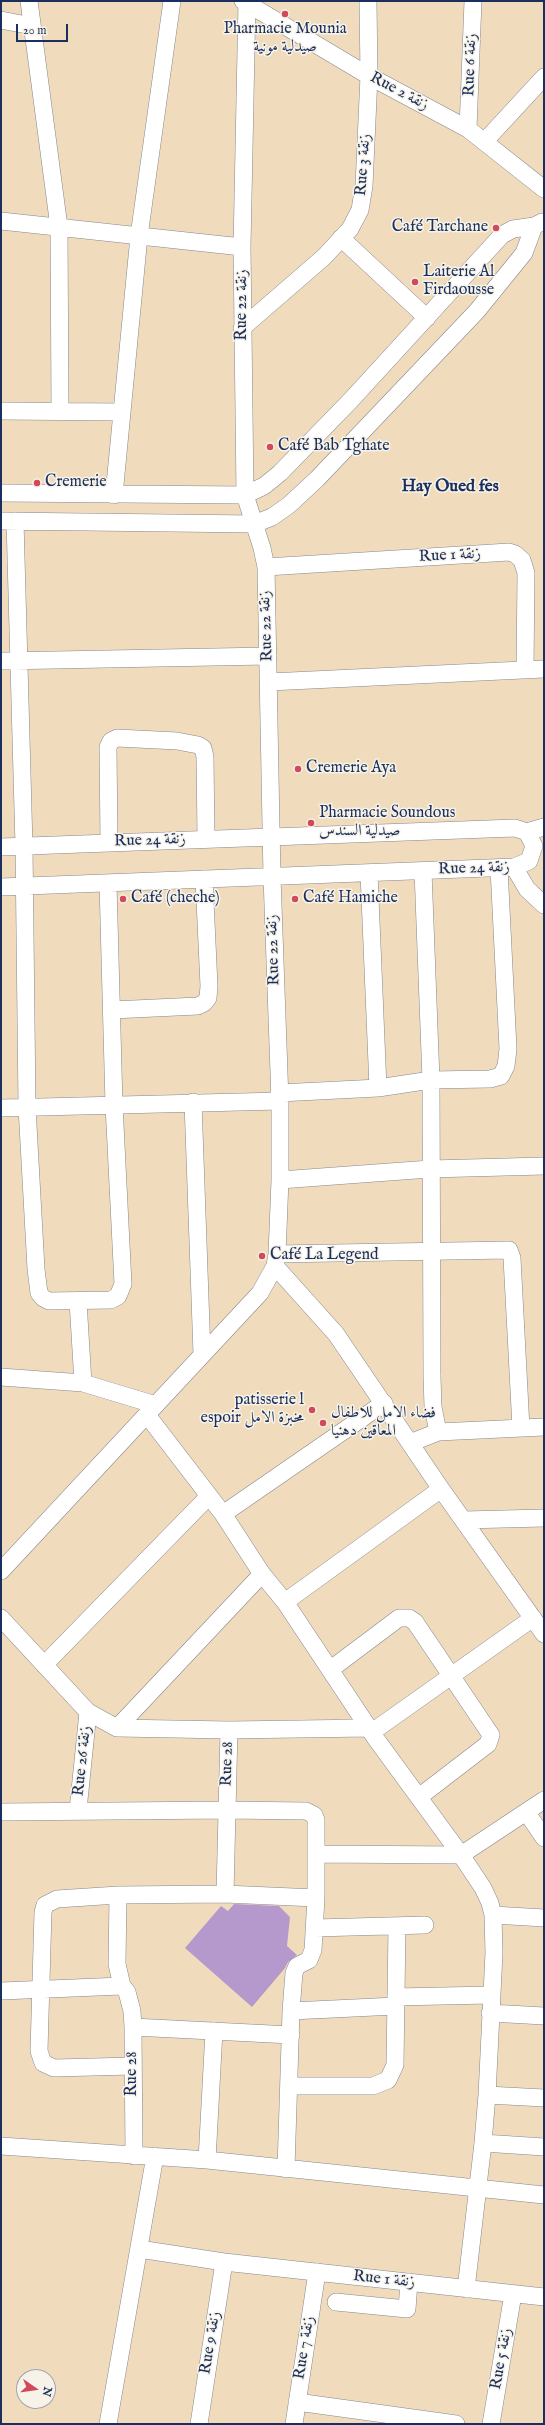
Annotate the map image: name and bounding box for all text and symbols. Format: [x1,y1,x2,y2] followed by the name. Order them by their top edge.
[280,9,290,19] marker: Pharmacie Mounia صيدلية مونية
[18,16,70,42] scale bar
[223,20,347,58] place label: Pharmacie Mounia صيدلية مونية
[23,23,46,38] text: 20 m
[460,33,482,97] street label: Rue 6 زنقة
[366,69,432,115] street label: Rue 2 زنقة
[352,133,376,197] street label: Rue 3 زنقة
[392,218,488,238] place label: Café Tarchane
[491,223,501,233] marker: Café Tarchane
[423,263,494,301] place label: Laiterie Al Firdaousse
[233,269,253,341] street label: Rue 22 زنقة
[410,277,420,287] marker: Laiterie Al Firdaousse
[278,437,390,457] place label: Café Bab Tghate
[265,442,275,452] marker: Café Bab Tghate
[45,473,107,493] place label: Cremerie
[32,478,42,488] marker: Cremerie
[401,478,499,498] district label: Hay Oued fes
[418,545,482,567] street label: Rue 1 زنقة
[256,590,278,662] street label: Rue 22 زنقة
[306,759,396,779] place label: Cremerie Aya
[293,764,303,774] marker: Cremerie Aya
[319,804,455,842] place label: Pharmacie Soundous صيدلية السندس
[306,818,316,828] marker: Pharmacie Soundous صيدلية السندس
[114,830,186,852] street label: Rue 24 زنقة
[438,858,510,880] street label: Rue 24 زنقة
[131,889,219,909] place label: Café (cheche)
[303,889,398,909] place label: Café Hamiche
[118,894,128,904] marker: Café (cheche)
[290,894,300,904] marker: Café Hamiche
[263,914,285,986] street label: Rue 22 زنقة
[270,1246,379,1266] place label: Café La Legend
[257,1251,267,1261] marker: Café La Legend
[201,1391,304,1429] place label: patisserie l espoir مخبزة الامل
[331,1404,436,1442] place label: فضاء الامل للاطفال المعاقين دهنيا
[307,1405,317,1415] marker: patisserie l espoir مخبزة الامل
[318,1418,328,1428] marker: فضاء الامل للاطفال المعاقين دهنيا
[70,1725,96,1797] street label: Rue 26 زنقة
[218,1741,238,1787] street label: Rue 28
[123,2051,143,2097] street label: Rue 28
[352,2267,416,2293] street label: Rue 1 زنقة
[197,2310,225,2376] street label: Rue 9 زنقة
[291,2315,319,2381] street label: Rue 7 زنقة
[487,2327,517,2391] street label: Rue 5 زنقة
[16,2369,56,2409] north arrow
[39,2385,55,2398] text: N

